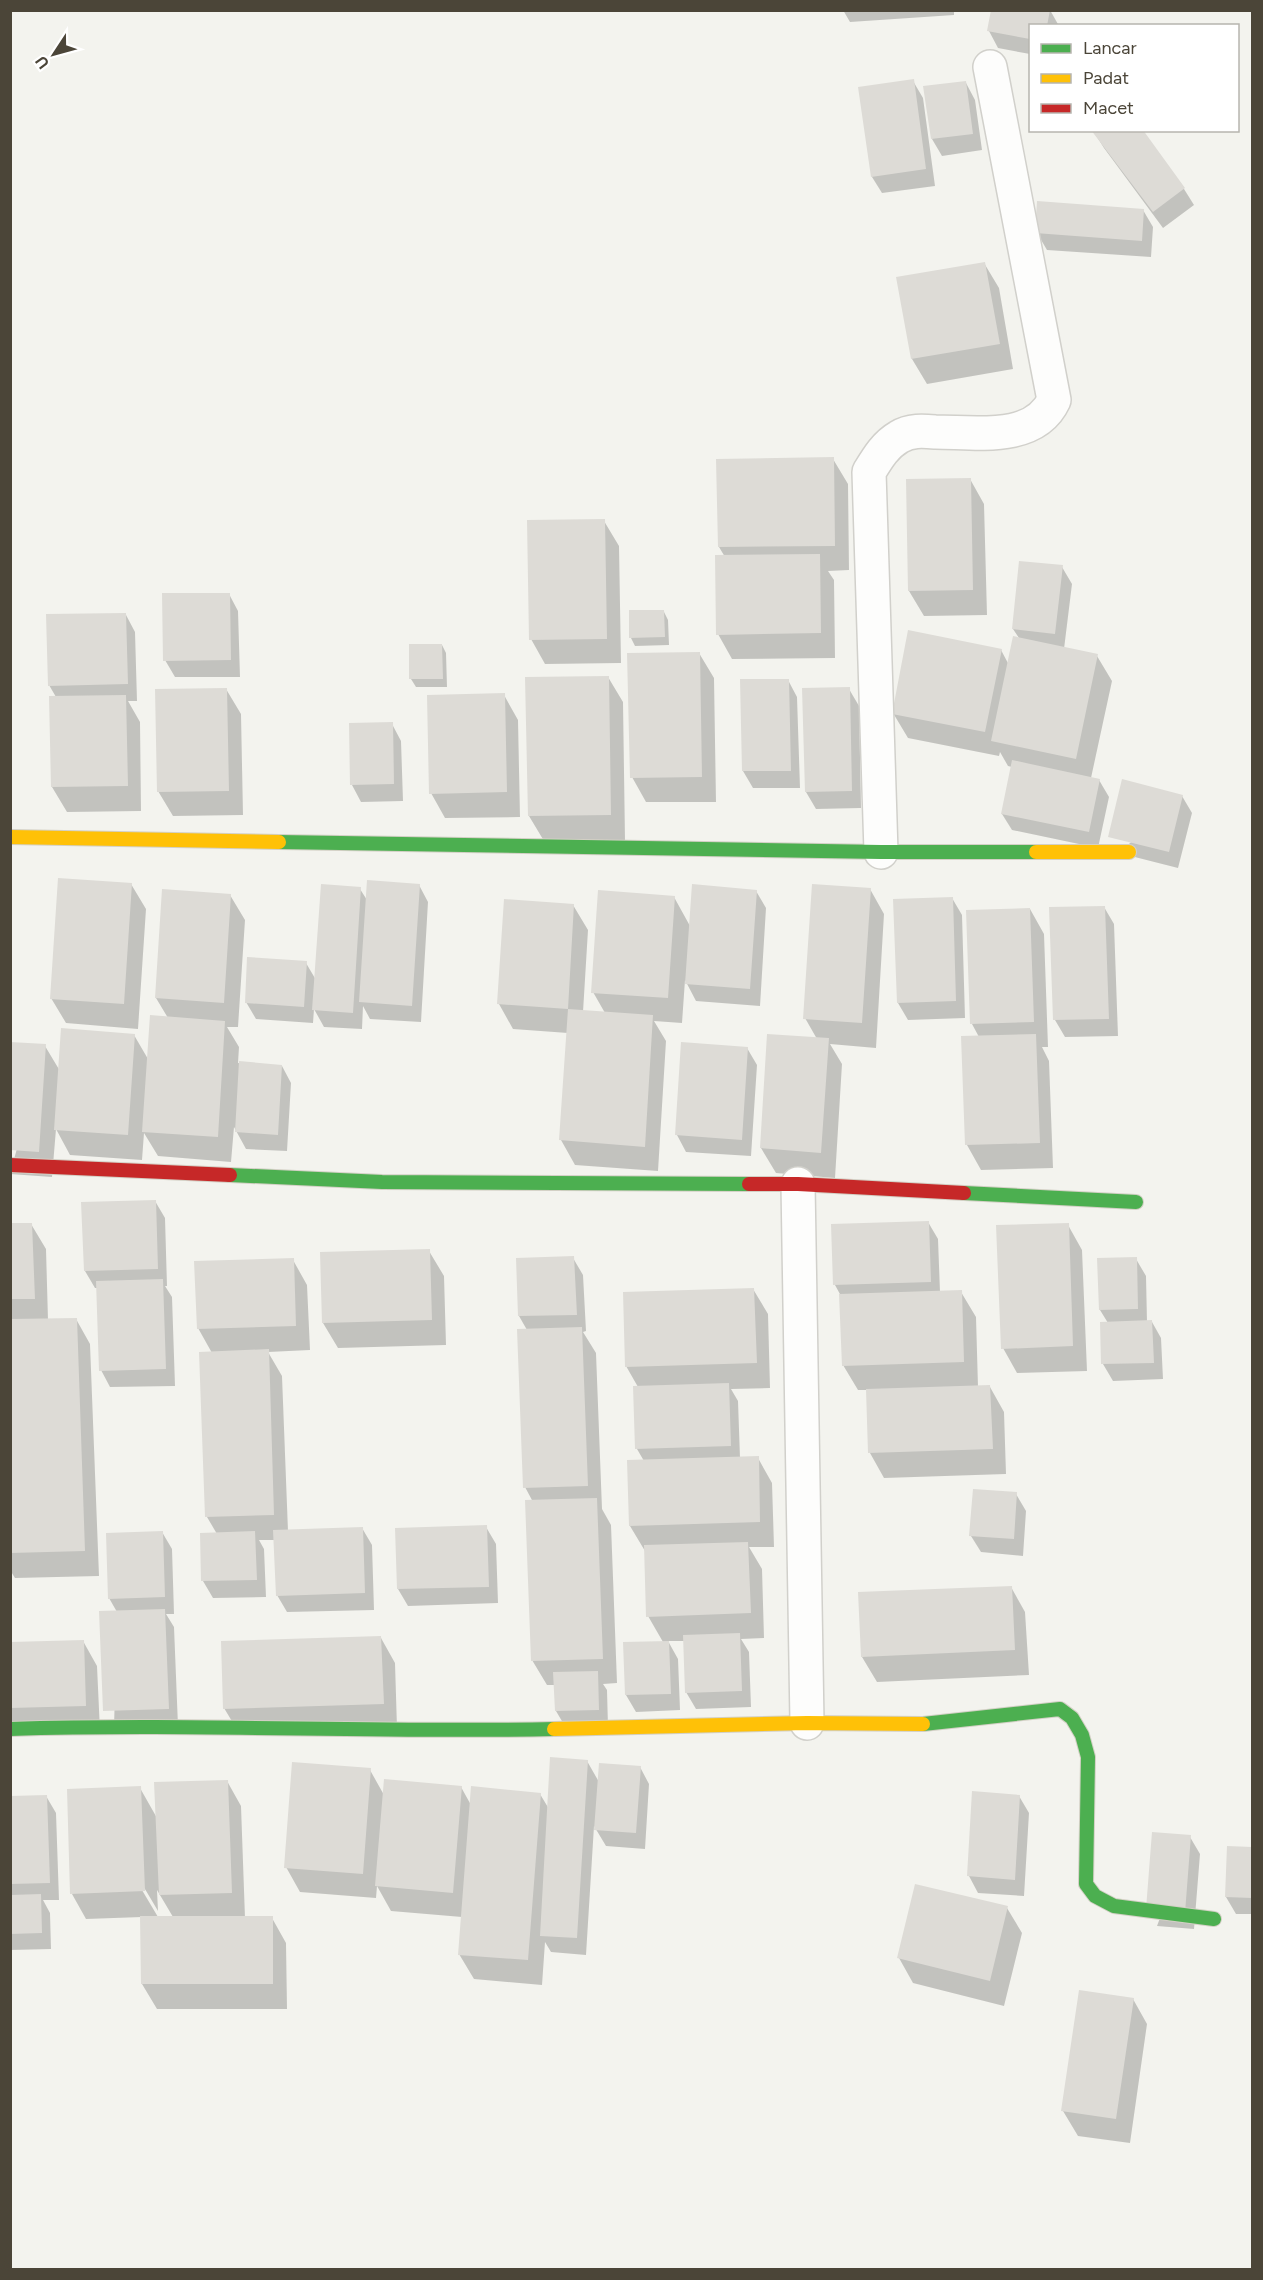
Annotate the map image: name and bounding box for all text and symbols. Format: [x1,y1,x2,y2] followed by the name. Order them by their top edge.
[24,24,84,84] north arrow
[1029,24,1239,132] legend
[1083,37,1137,59] text: Lancar
[31,52,53,73] text: U
[1083,67,1129,89] text: Padat
[1083,97,1134,119] text: Macet

